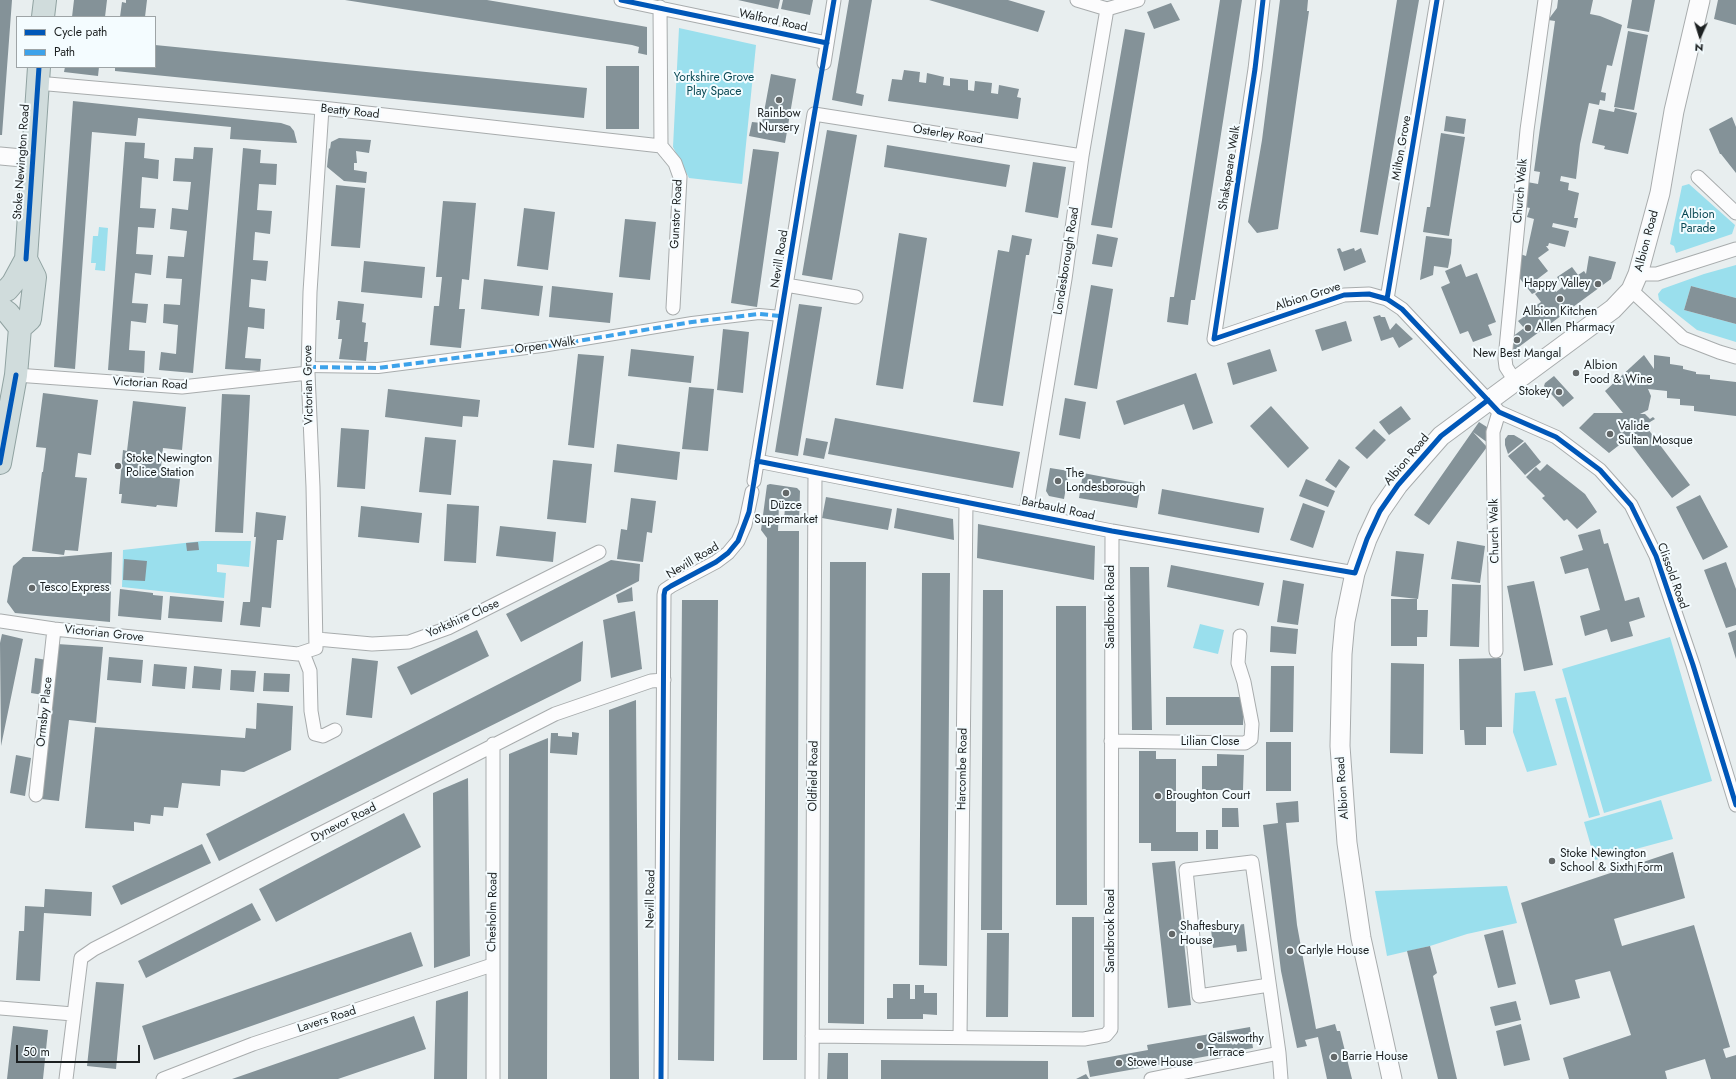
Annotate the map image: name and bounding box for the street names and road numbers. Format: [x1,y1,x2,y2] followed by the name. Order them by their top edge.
[737,7,809,35] street label: Walford Road
[320,102,380,122] street label: Beatty Road
[11,104,33,220] street label: Stoke Newington Road
[1389,114,1415,182] street label: Milton Grove
[912,122,984,148] street label: Osterley Road
[1216,125,1244,211] street label: Shakspeare Walk
[1511,158,1531,224] street label: Church Walk
[668,179,686,249] street label: Gunstor Road
[1051,206,1083,316] street label: Londesborough Road
[1632,209,1662,273] street label: Albion Road
[768,229,792,289] street label: Nevill Road
[1273,280,1343,314] street label: Albion Grove
[514,335,576,357] street label: Orpen Walk
[301,345,317,425] street label: Victorian Grove
[112,375,188,393] street label: Victorian Road
[1381,431,1433,489] street label: Albion Road
[1020,494,1096,524] street label: Barbauld Road
[1487,498,1503,564] street label: Church Walk
[664,540,722,582] street label: Nevill Road
[1653,541,1691,611] street label: Clissold Road
[1104,565,1118,649] street label: Sandbrook Road
[424,597,502,641] street label: Yorkshire Close
[63,623,145,645] street label: Victorian Grove
[34,676,56,748] street label: Ormsby Place
[955,728,971,810] street label: Harcombe Road
[1181,735,1239,749] street label: Lilian Close
[806,740,822,812] street label: Oldfield Road
[1334,756,1352,820] street label: Albion Road
[309,800,379,846] street label: Dynevor Road
[643,870,659,928] street label: Nevill Road
[485,872,501,952] street label: Chesholm Road
[1104,889,1118,973] street label: Sandbrook Road
[296,1004,358,1036] street label: Lavers Road

